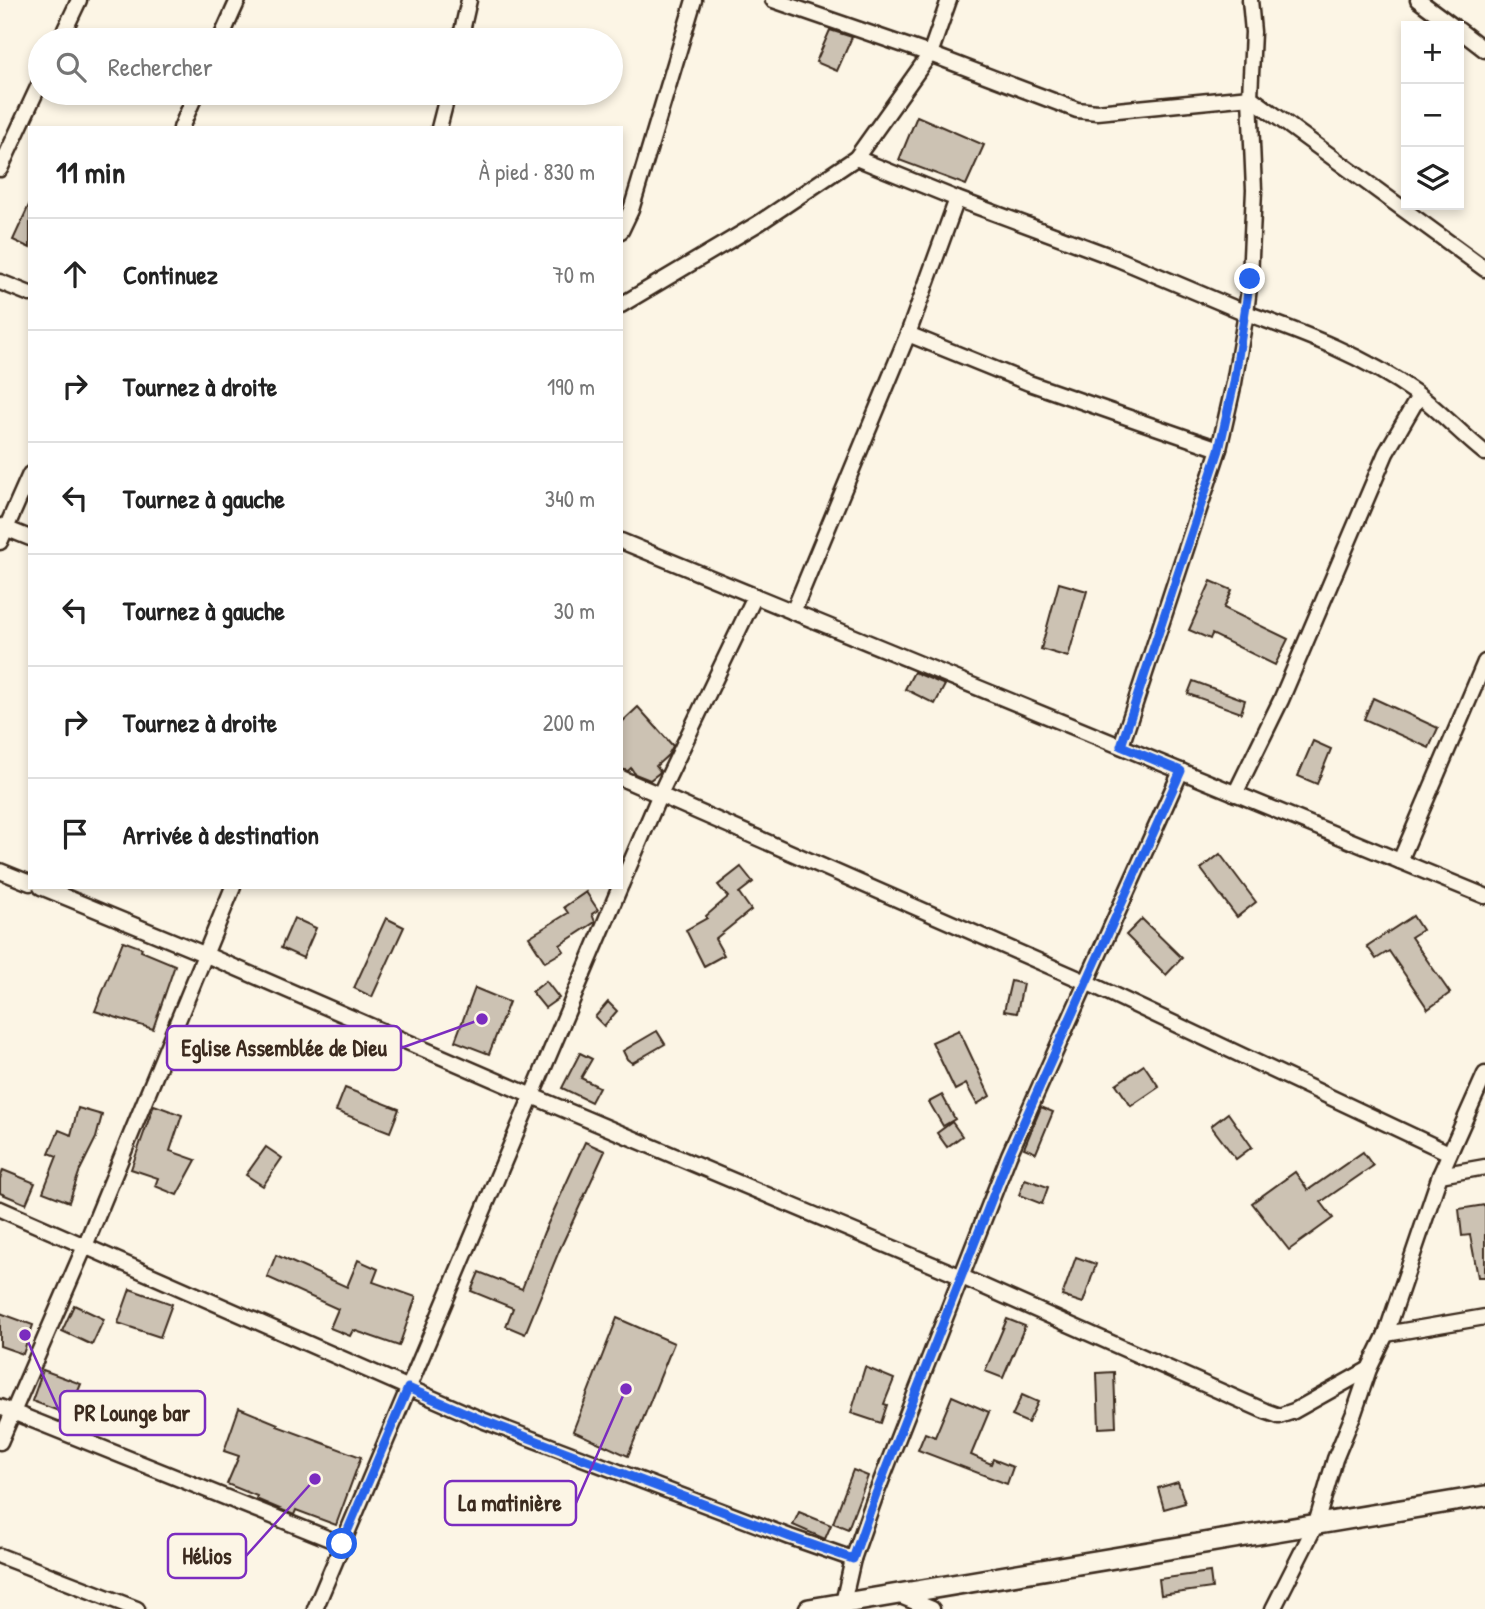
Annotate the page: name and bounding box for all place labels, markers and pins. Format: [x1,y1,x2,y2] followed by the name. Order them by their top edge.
[167,1026,401,1070] callout: Eglise Assemblée de Dieu
[60,1391,205,1435] callout: PR Lounge bar
[445,1481,576,1525] callout: La matinière
[168,1534,246,1578] callout: Hélios

